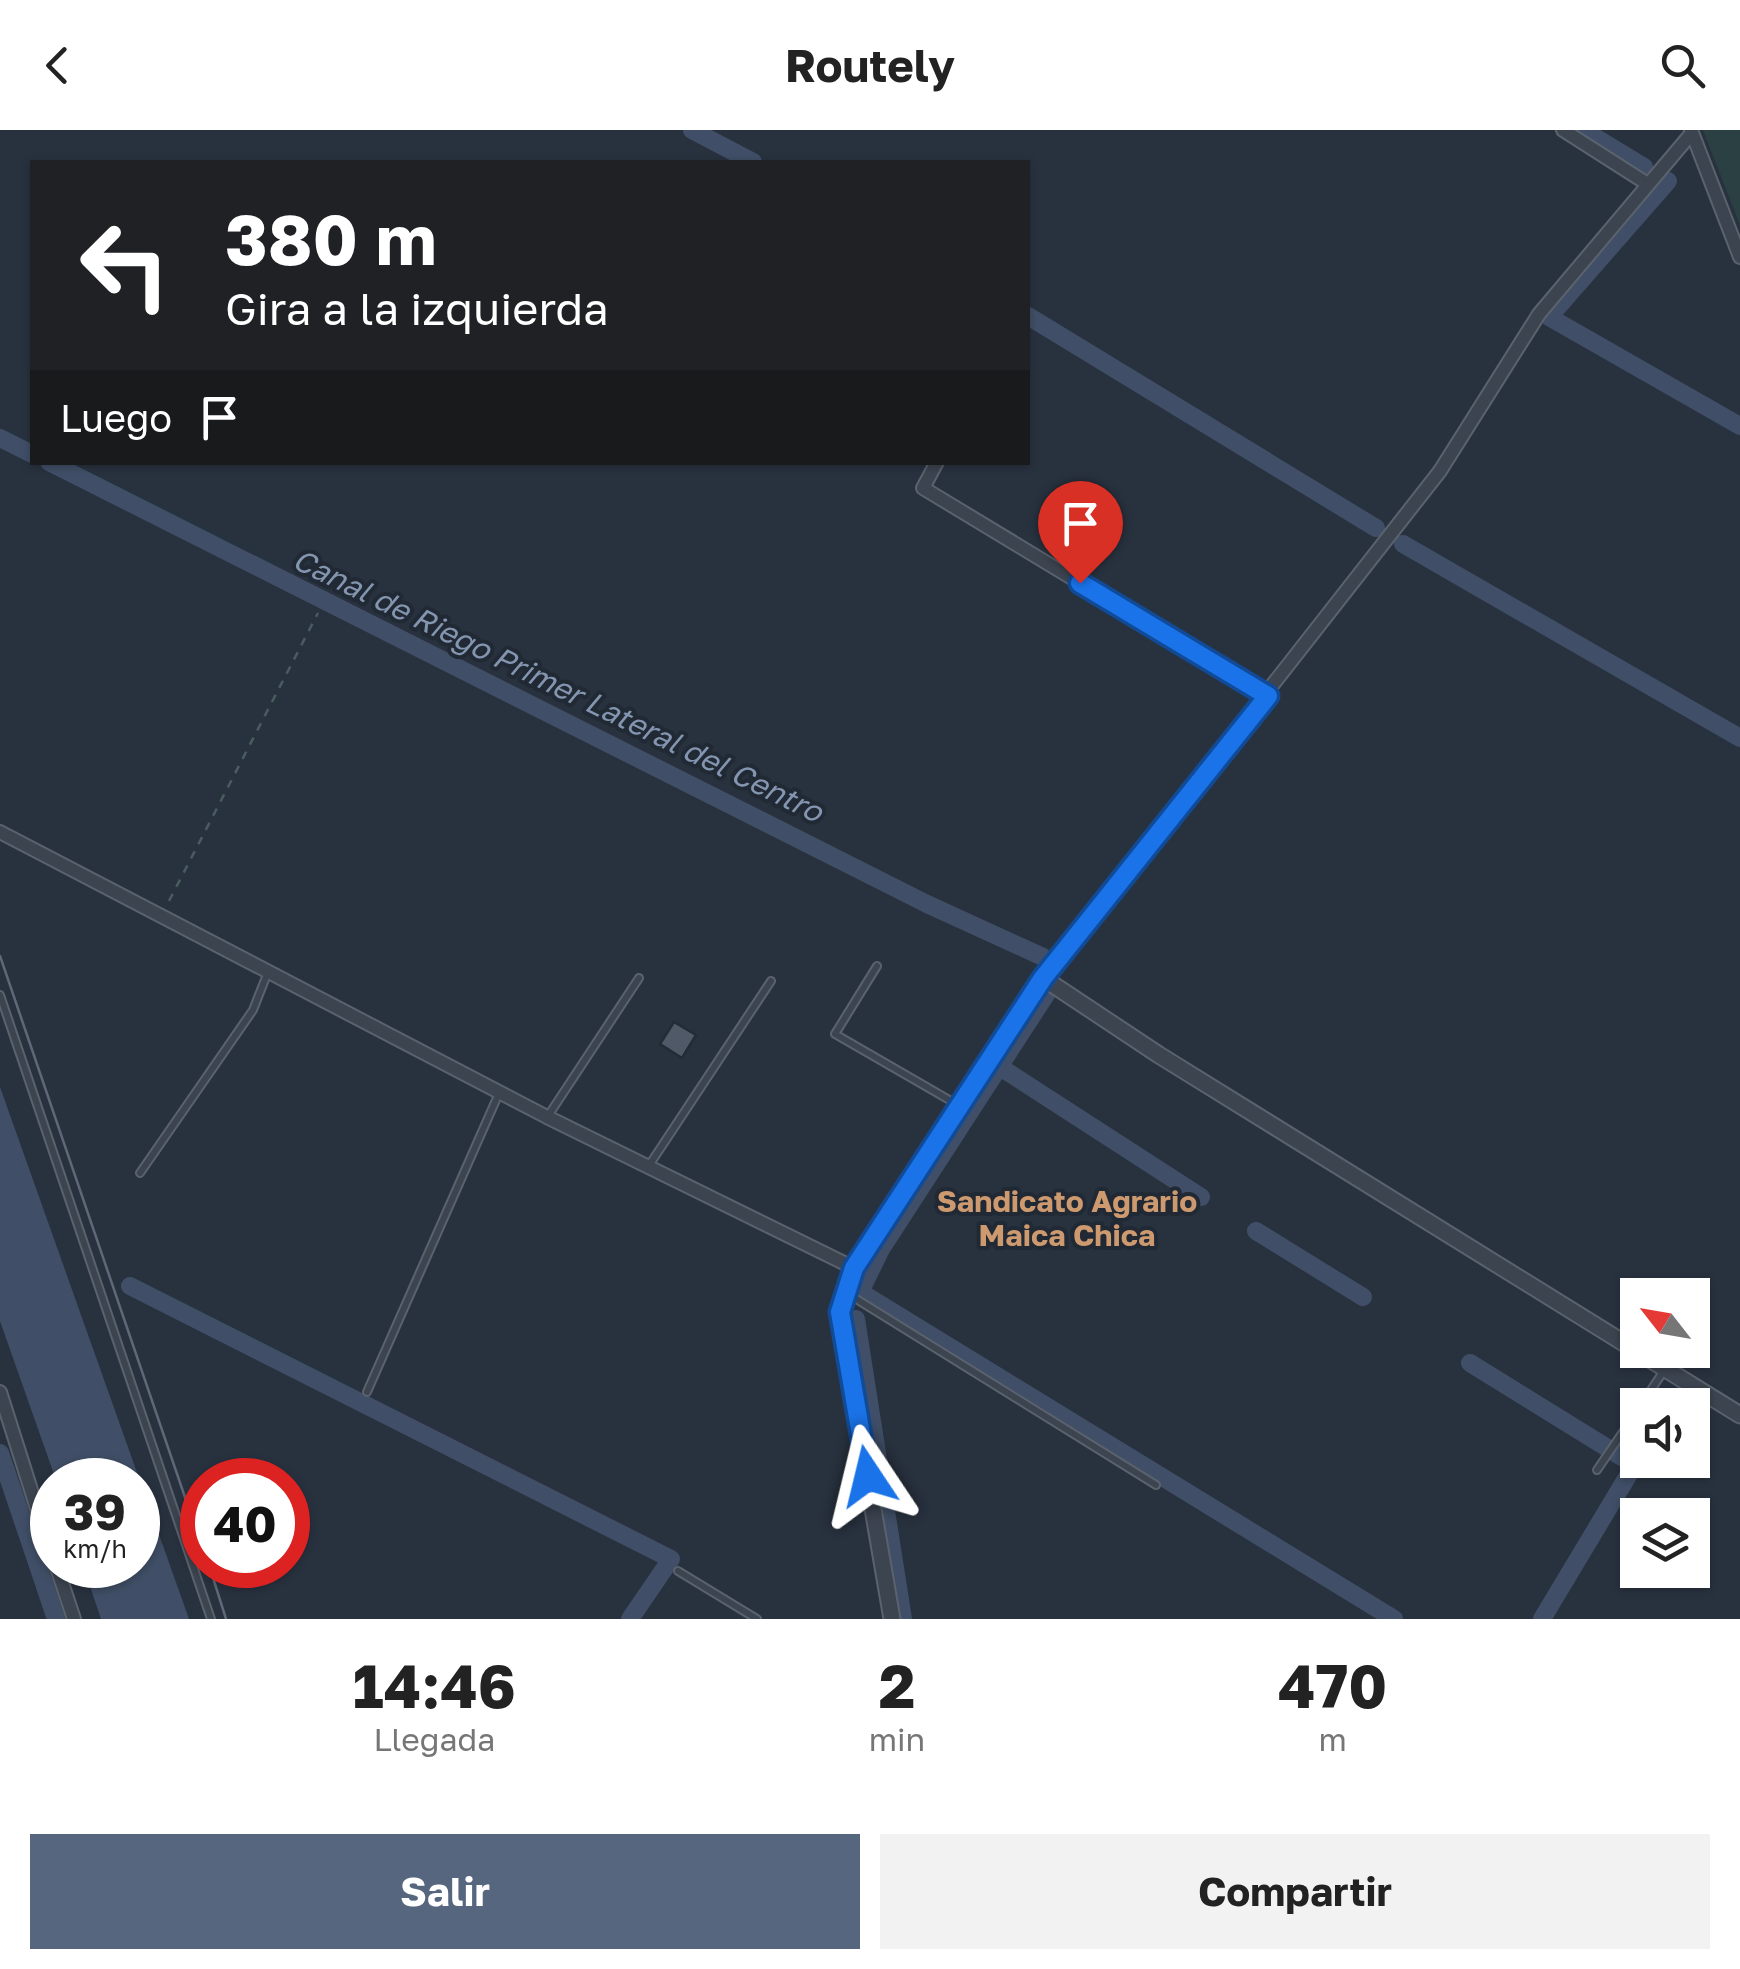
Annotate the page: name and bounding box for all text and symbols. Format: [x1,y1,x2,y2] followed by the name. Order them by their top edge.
[30,38,85,93] icon: back
[785,38,955,92] text: Routely
[1655,38,1710,93] icon: search
[225,196,437,280] text: 380 m
[60,200,190,330] icon: left
[225,281,609,335] text: Gira a la izquierda
[192,390,247,445] icon: arrive
[60,395,172,440] text: Luego
[1038,481,1123,584] pin
[1053,496,1108,551] icon: arrive
[287,541,830,830] water label: Canal de Riego Primer Lateral del Centro
[937,1183,1197,1253] district label: Sandicato Agrario Maica Chica
[1620,1278,1710,1368] north arrow
[1620,1278,1710,1588] map controls
[1620,1388,1710,1478] button: sound
[816,1424,920,1528] position arrow
[180,1458,310,1588] speed limit sign: 40
[64,1481,126,1541] text: 39
[1620,1498,1710,1588] button: layers
[63,1533,127,1564] text: km/h
[353,1649,516,1721] text: 14:46
[879,1649,915,1721] text: 2
[1278,1649,1387,1721] text: 470
[373,1720,495,1758] text: Llegada
[869,1720,925,1758] text: min
[1318,1720,1347,1758] text: m
[30,1834,860,1949] button: Salir
[880,1834,1710,1949] button: Compartir

